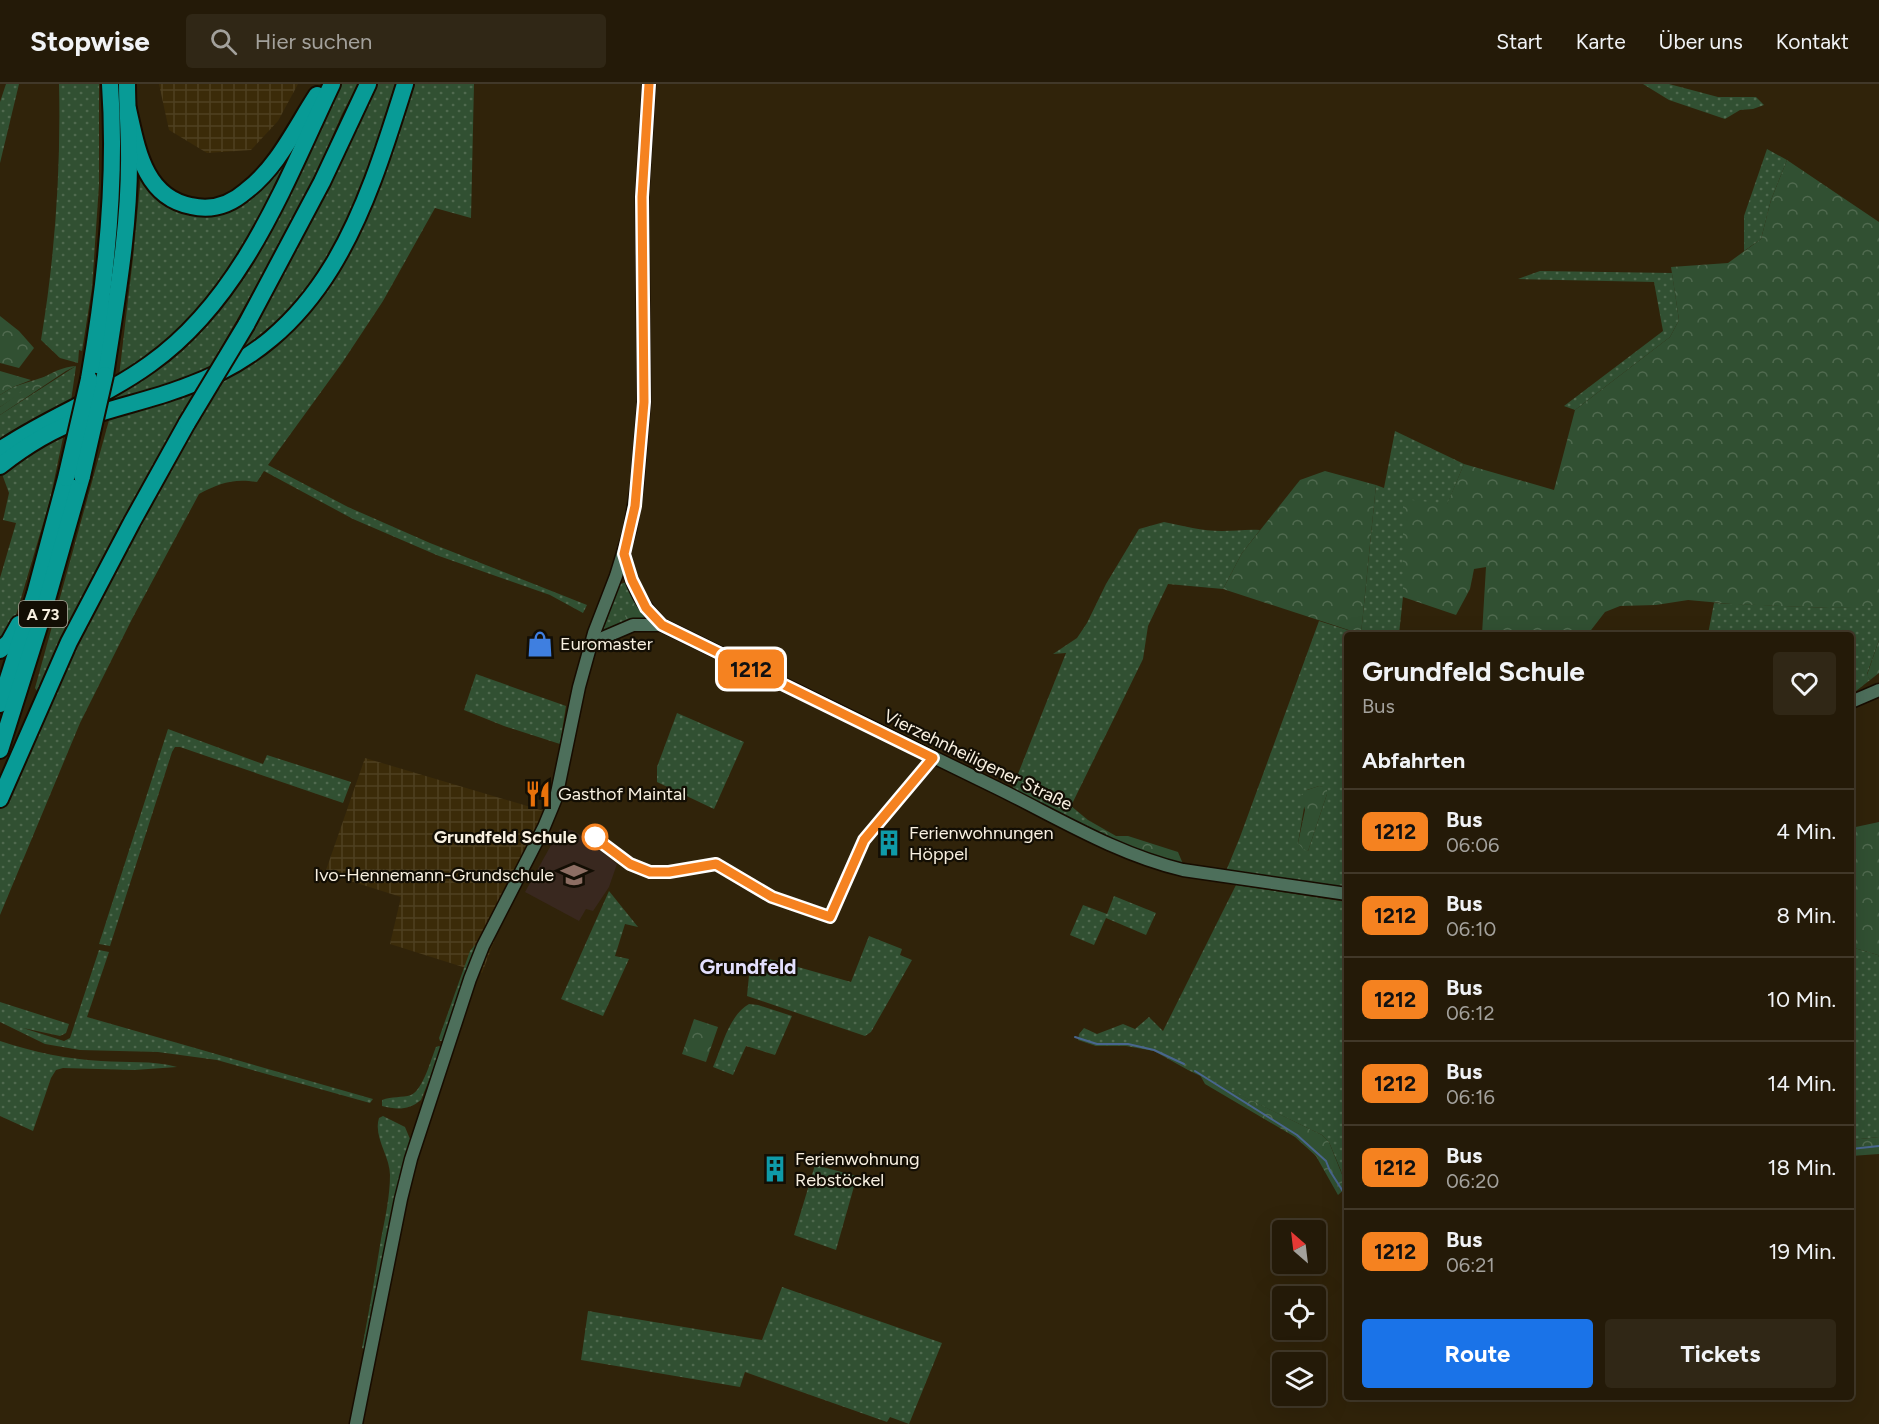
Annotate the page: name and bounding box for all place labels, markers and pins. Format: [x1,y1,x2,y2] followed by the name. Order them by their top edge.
[525,629,555,659] shop icon: Euromaster
[560,633,653,655] place label: Euromaster
[523,779,553,809] restaurant icon: Gasthof Maintal
[558,783,686,805] place label: Gasthof Maintal
[909,822,1053,865] place label: Ferienwohnungen Höppel
[582,824,608,850] marker: Grundfeld Schule
[434,826,577,848] place label: Grundfeld Schule
[874,828,904,858] building icon: Ferienwohnungen Höppel
[559,860,589,890] school or university icon: Ivo-Hennemann-Grundschule
[314,864,554,886] place label: Ivo-Hennemann-Grundschule
[795,1148,920,1191] place label: Ferienwohnung Rebstöckel
[760,1154,790,1184] building icon: Ferienwohnung Rebstöckel

